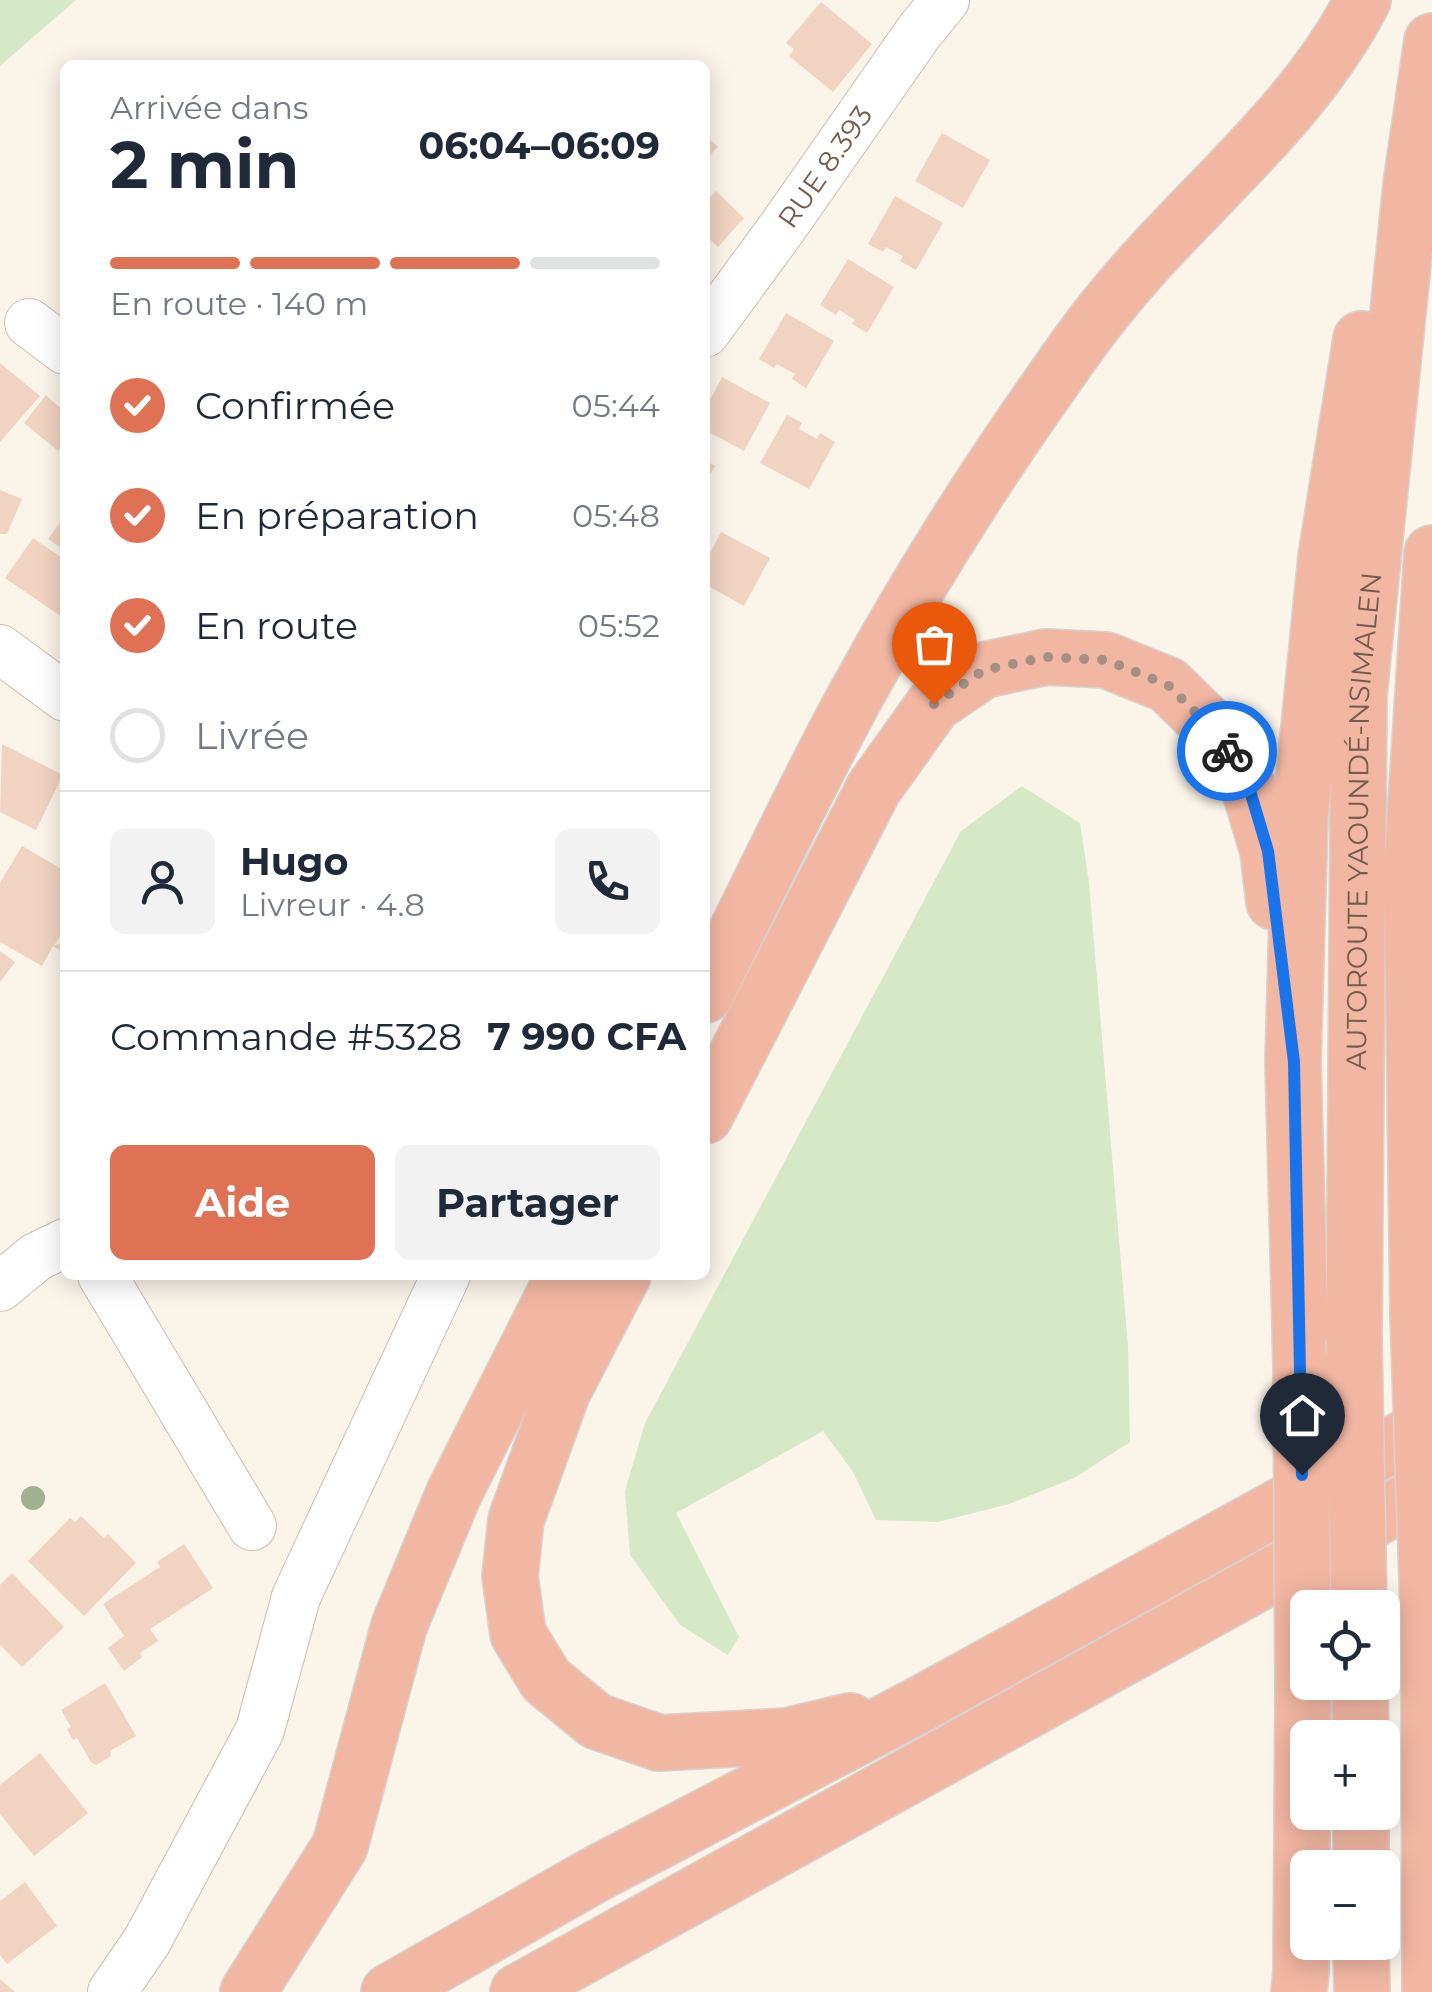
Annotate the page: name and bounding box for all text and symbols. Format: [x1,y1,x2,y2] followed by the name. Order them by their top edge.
[110,88,308,127] text: Arrivée dans
[770,99,879,234] street label: RUE 8.393
[419,122,660,169] text: 06:04–06:09
[110,125,299,204] text: 2 min
[110,284,368,323] text: En route · 140 m
[110,378,165,433] icon: check
[195,382,395,429] text: Confirmée
[572,386,660,425] text: 05:44
[110,488,165,543] icon: check
[195,492,479,539] text: En préparation
[572,496,660,535] text: 05:48
[1339,571,1388,1070] street label: AUTOROUTE YAOUNDÉ-NSIMALEN
[110,598,165,653] icon: check
[195,602,358,649] text: En route
[892,602,977,705] pin
[578,606,660,645] text: 05:52
[907,617,962,672] icon: bag
[1177,701,1277,801] courier
[195,712,309,759] text: Livrée
[1200,724,1255,779] icon: bike
[110,829,215,934] button: person
[555,829,660,934] button: phone
[240,838,348,885] text: Hugo
[240,885,425,924] text: Livreur · 4.8
[110,1013,462,1060] text: Commande #5328
[487,1013,686,1060] text: 7 990 CFA
[110,1145,375,1260] button: Aide
[395,1145,660,1260] button: Partager
[1260,1373,1345,1476] pin
[1275,1388,1330,1443] icon: home
[1290,1590,1400,1960] map controls
[1290,1590,1400,1700] button: locate
[1290,1720,1400,1830] button: +
[1290,1850,1400,1960] button: −

